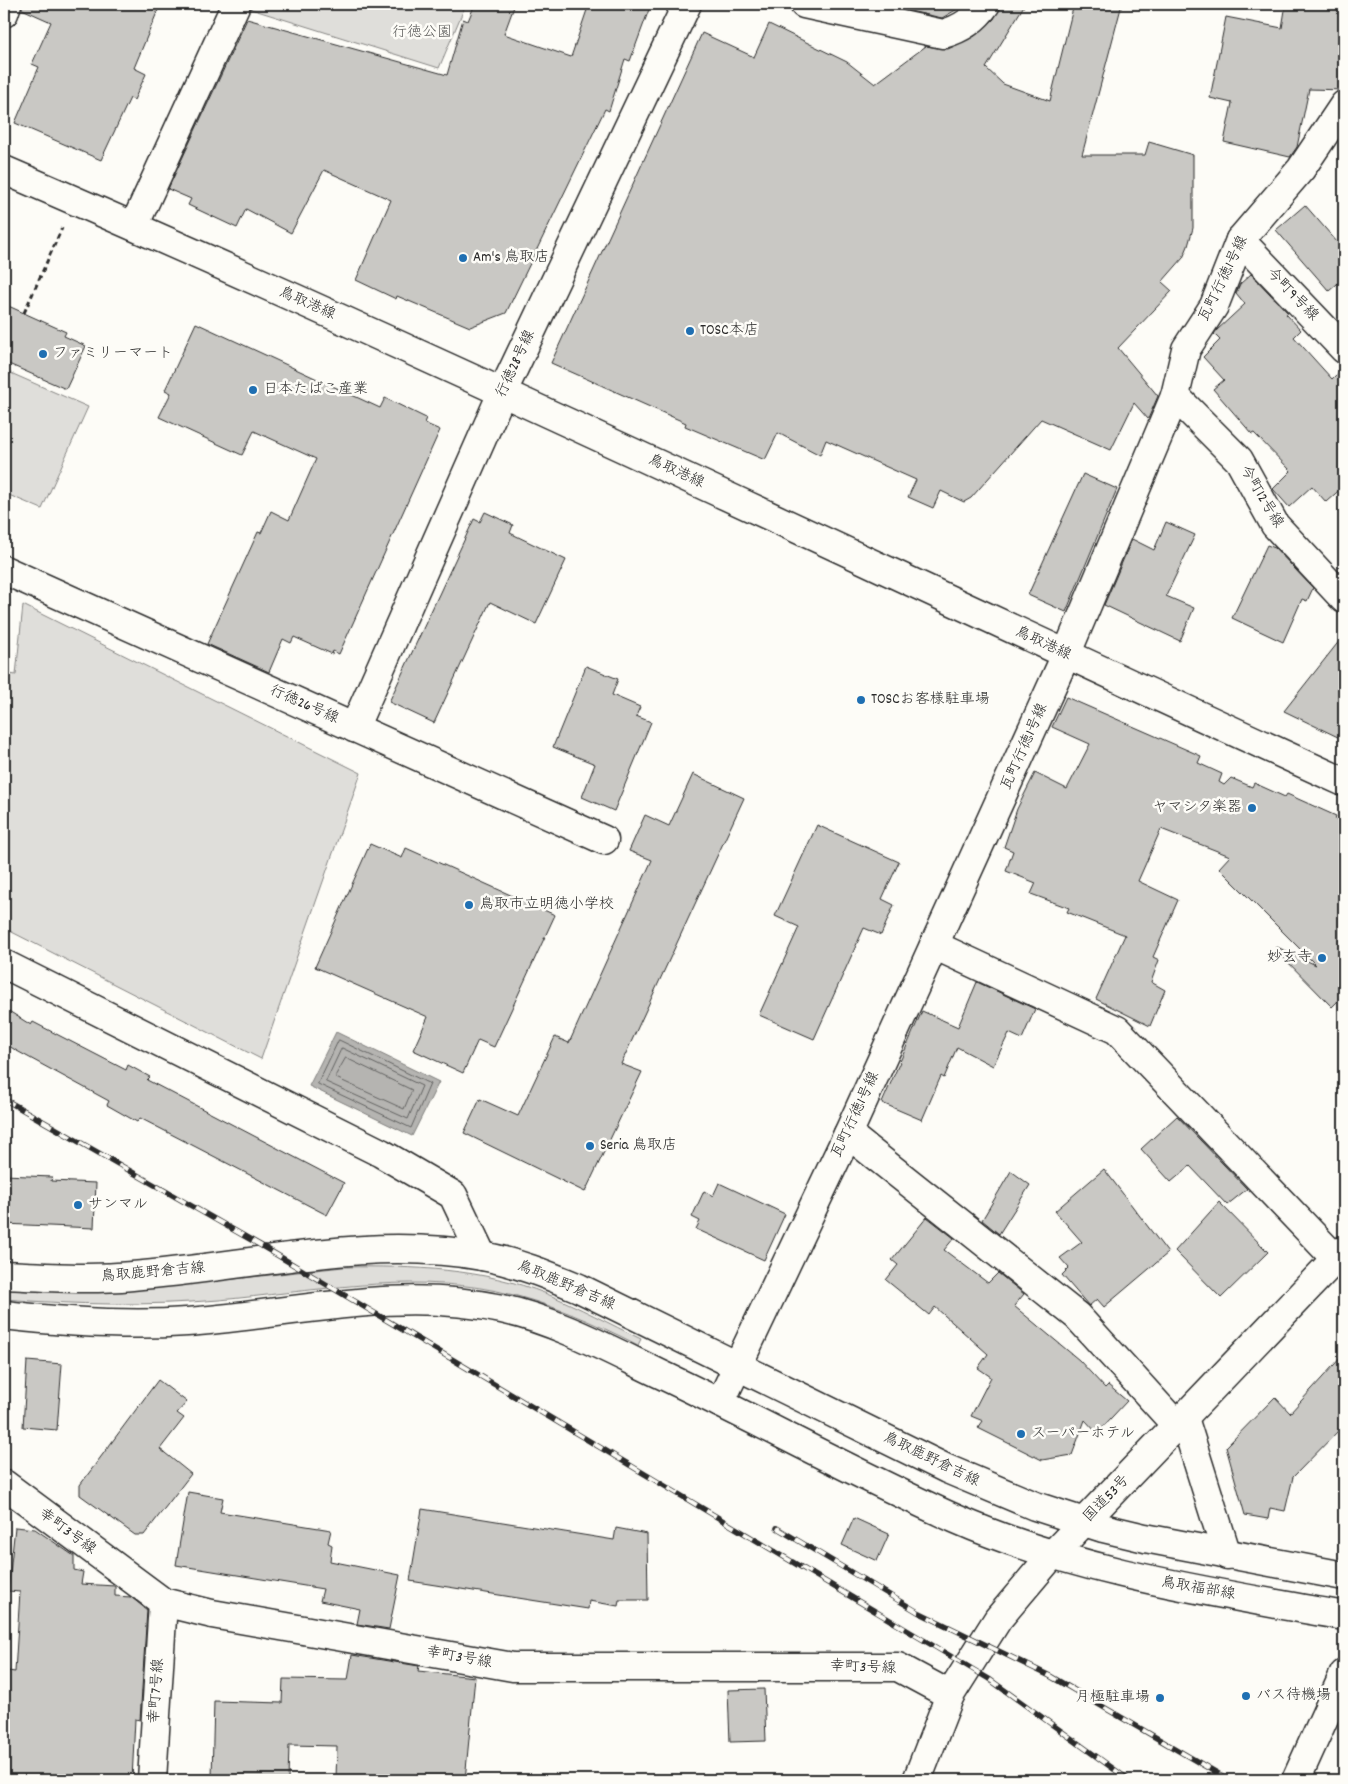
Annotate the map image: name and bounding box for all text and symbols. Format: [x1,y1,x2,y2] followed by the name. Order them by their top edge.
[392,22,452,44] park label: 行徳公園
[1194,232,1254,326] street label: 瓦町行徳1号線
[473,247,549,269] place label: Am's 鳥取店
[457,252,469,264] marker: Am's 鳥取店
[1261,263,1323,327] street label: 今町9号線
[275,282,339,326] street label: 鳥取港線
[700,320,759,342] place label: TOSC本店
[684,325,696,337] marker: TOSC本店
[491,326,541,402] street label: 行徳28号線
[53,343,173,365] place label: ファミリーマート
[37,348,49,360] marker: ファミリーマート
[263,379,368,401] place label: 日本たばこ産業
[247,384,259,396] marker: 日本たばこ産業
[644,449,708,495] street label: 鳥取港線
[1234,461,1288,533] street label: 今町12号線
[1011,621,1075,667] street label: 鳥取港線
[266,680,342,730] street label: 行徳26号線
[871,689,990,711] place label: TOSCお客様駐車場
[855,694,867,706] marker: TOSCお客様駐車場
[996,700,1054,794] street label: 瓦町行徳1号線
[1153,797,1242,819] place label: ヤマシタ楽器
[1246,802,1258,814] marker: ヤマシタ楽器
[479,894,614,916] place label: 鳥取市立明徳小学校
[463,899,475,911] marker: 鳥取市立明徳小学校
[1267,947,1312,969] place label: 妙玄寺
[1316,952,1328,964] marker: 妙玄寺
[826,1068,886,1162] street label: 瓦町行徳1号線
[600,1135,677,1157] place label: Seria 鳥取店
[584,1140,596,1152] marker: Seria 鳥取店
[88,1194,148,1216] place label: サンマル
[72,1199,84,1211] marker: サンマル
[513,1255,619,1317] street label: 鳥取鹿野倉吉線
[100,1257,206,1289] street label: 鳥取鹿野倉吉線
[1031,1423,1135,1445] place label: スーパーホテル
[879,1427,983,1493] street label: 鳥取鹿野倉吉線
[1015,1428,1027,1440] marker: スーパーホテル
[1079,1470,1135,1528] street label: 国道53号
[34,1504,100,1560] street label: 幸町3号線
[1159,1572,1237,1606] street label: 鳥取福部線
[424,1641,494,1675] street label: 幸町3号線
[829,1656,897,1680] street label: 幸町3号線
[144,1657,170,1725] street label: 幸町7号線
[1256,1685,1331,1707] place label: バス待機場
[1075,1687,1150,1709] place label: 月極駐車場
[1240,1690,1252,1702] marker: バス待機場
[1154,1692,1166,1704] marker: 月極駐車場

